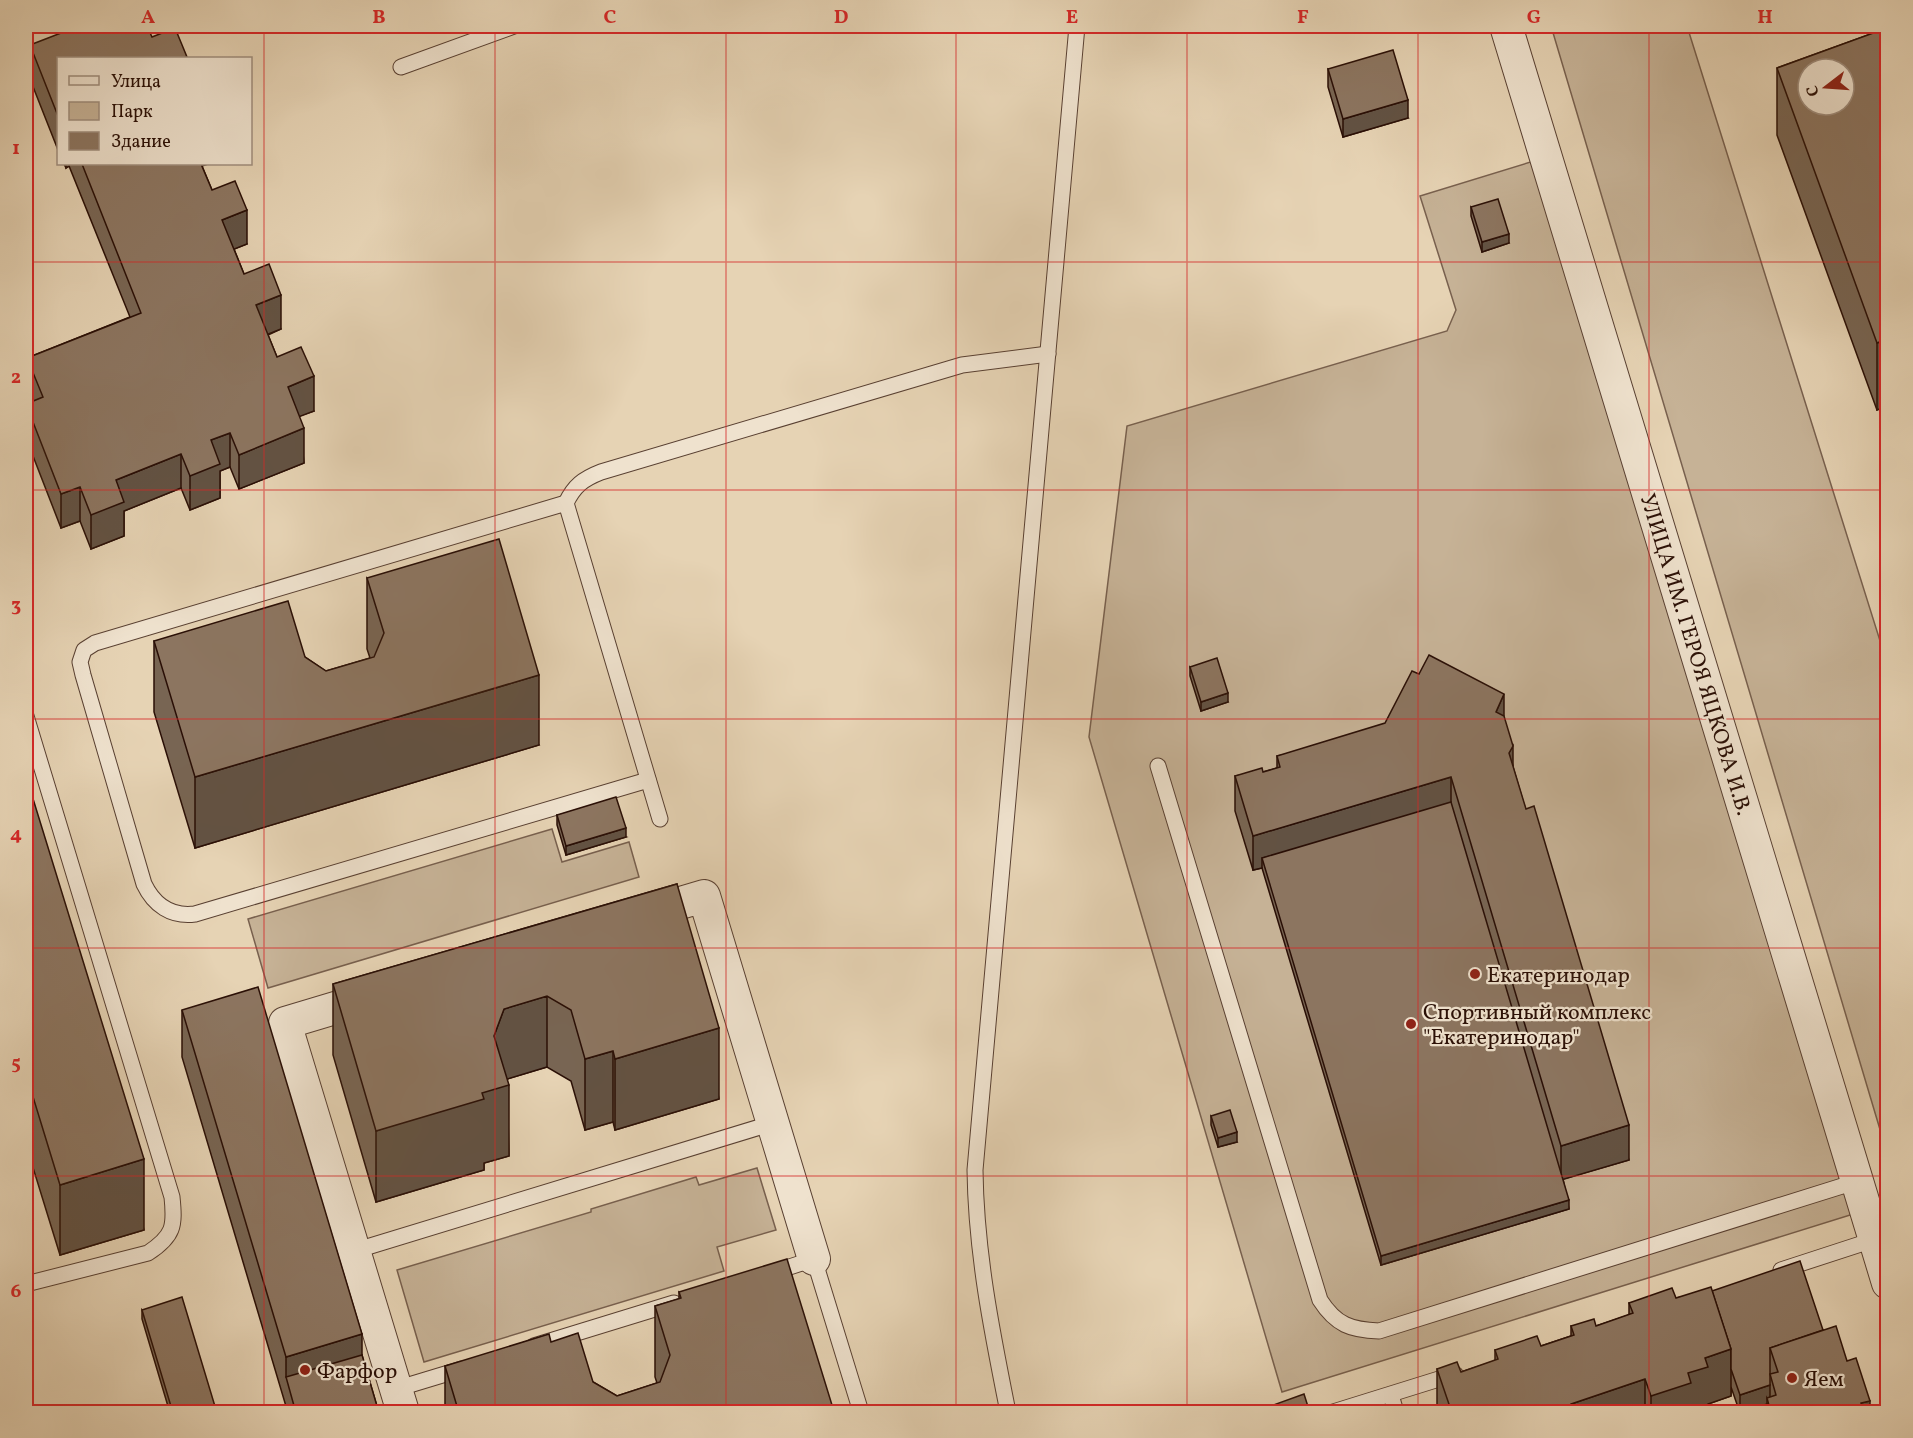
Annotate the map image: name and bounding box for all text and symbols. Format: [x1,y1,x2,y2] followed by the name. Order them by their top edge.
[141,4,155,32] text: A
[372,4,386,32] text: B
[604,4,617,32] text: C
[834,4,848,32] text: D
[1066,4,1078,32] text: E
[1297,4,1309,32] text: F
[1527,4,1541,32] text: G
[1757,4,1773,32] text: H
[57,57,252,165] legend
[1796,57,1856,117] north arrow
[111,70,161,95] text: Улица
[1802,83,1826,99] text: С
[111,100,153,125] text: Парк
[111,130,171,155] text: Здание
[12,135,20,163] text: 1
[11,364,21,392] text: 2
[1631,490,1758,819] street label: УЛИЦА ИМ. ГЕРОЯ ЯЦКОВА И.В.
[11,592,21,620] text: 3
[10,821,22,849] text: 4
[1487,961,1630,992] place label: Екатеринодар
[1468,967,1482,981] marker: Екатеринодар
[1423,998,1651,1054] place label: Спортивный комплекс "Екатеринодар"
[1404,1017,1418,1031] marker: Спортивный комплекс "Екатеринодар"
[11,1050,21,1078] text: 5
[11,1278,22,1306] text: 6
[317,1357,397,1388] place label: Фарфор
[298,1363,312,1377] marker: Фарфор
[1804,1365,1844,1396] place label: Яем
[1785,1371,1799,1385] marker: Яем

